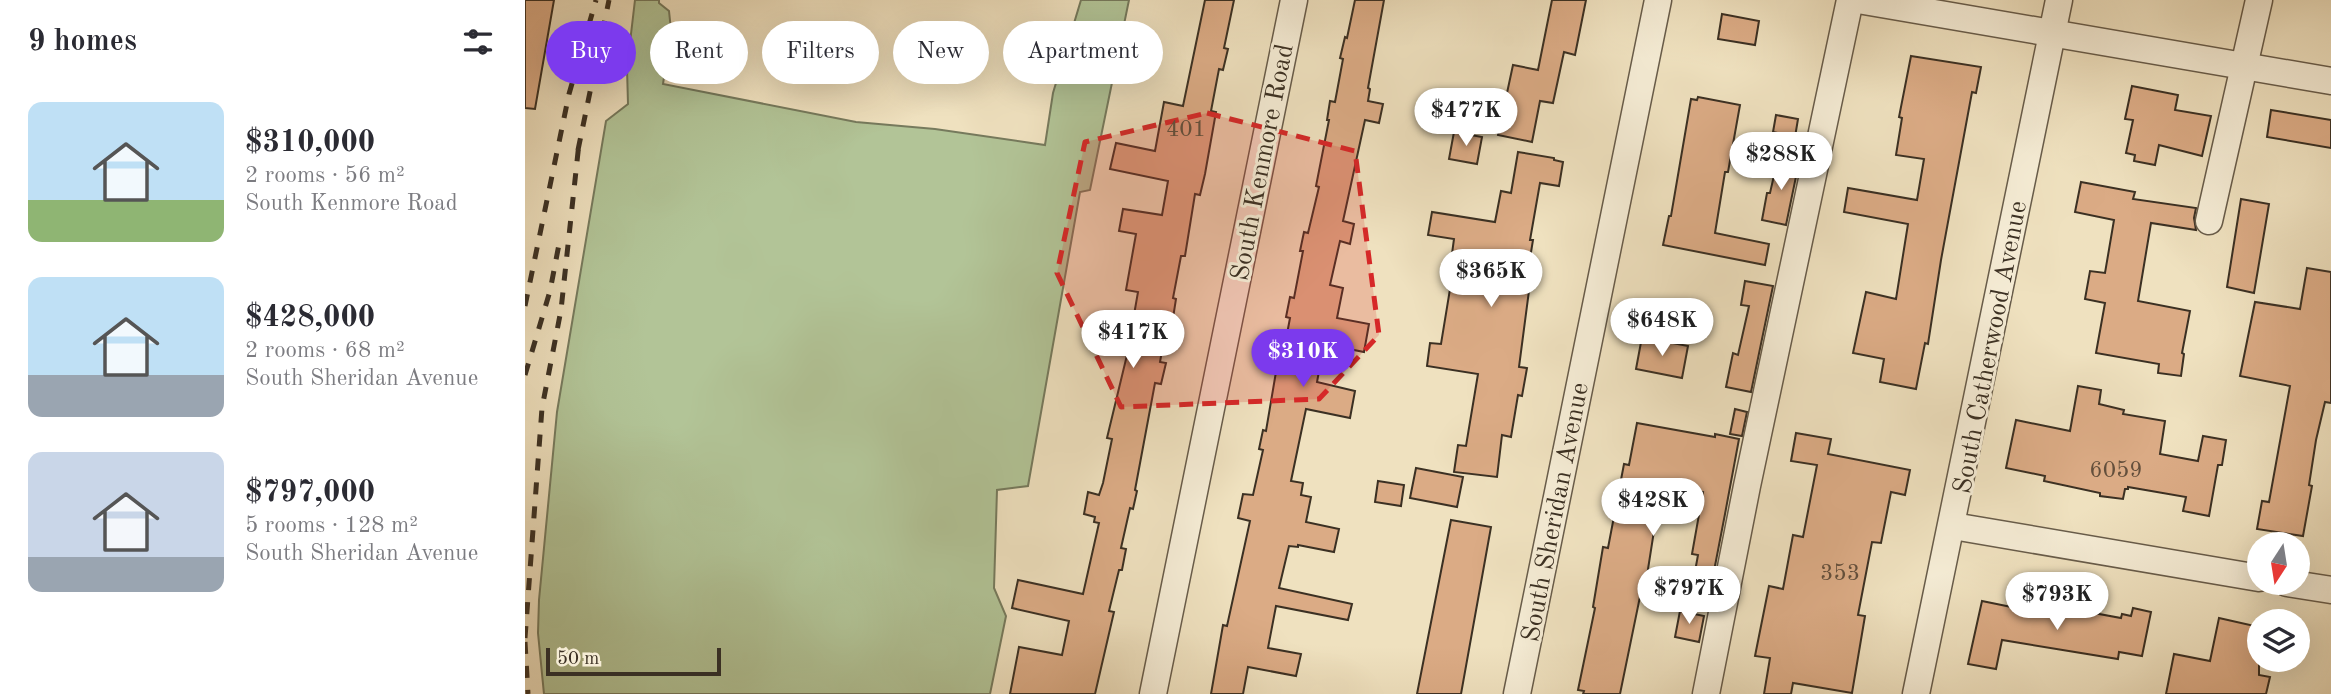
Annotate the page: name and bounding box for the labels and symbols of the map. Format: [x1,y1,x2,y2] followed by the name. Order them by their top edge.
[1227,42,1299,283] street label: South Kenmore Road
[1417,88,1515,148] pin: $477K
[1166,118,1206,141] house number: 401
[1732,132,1830,192] pin: $288K
[1950,199,2032,496] street label: South Catherwood Avenue
[1442,250,1540,309] pin: $365K
[1613,298,1711,358] pin: $648K
[1084,310,1182,370] pin: $417K
[1254,330,1352,389] pin: $310K
[1518,381,1594,644] street label: South Sheridan Avenue
[2089,459,2143,482] house number: 6059
[1604,478,1702,538] pin: $428K
[2247,532,2310,595] north arrow
[1820,562,1860,585] house number: 353
[1640,566,1738,626] pin: $797K
[2008,572,2106,632] pin: $793K
[546,645,721,677] scale bar

